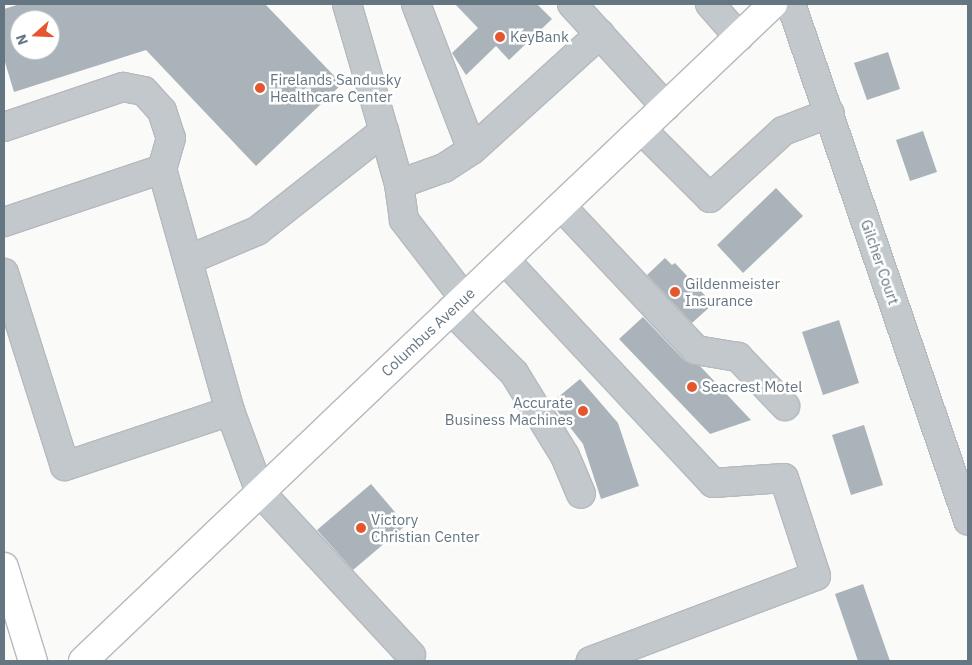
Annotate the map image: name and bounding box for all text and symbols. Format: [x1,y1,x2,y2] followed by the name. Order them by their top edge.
[10,10,60,60] north arrow
[510,28,569,46] place label: KeyBank
[494,31,506,43] marker: KeyBank
[12,32,32,48] text: N
[270,70,401,105] place label: Firelands Sandusky Healthcare Center
[254,82,266,94] marker: Firelands Sandusky Healthcare Center
[857,217,903,307] street label: Gilcher Court
[685,274,780,309] place label: Gildenmeister Insurance
[377,284,479,380] street label: Columbus Avenue
[669,286,681,298] marker: Gildenmeister Insurance
[702,378,802,396] place label: Seacrest Motel
[686,381,698,393] marker: Seacrest Motel
[445,393,573,428] place label: Accurate Business Machines
[577,405,589,417] marker: Accurate Business Machines
[371,510,479,545] place label: Victory Christian Center
[355,522,367,534] marker: Victory Christian Center

